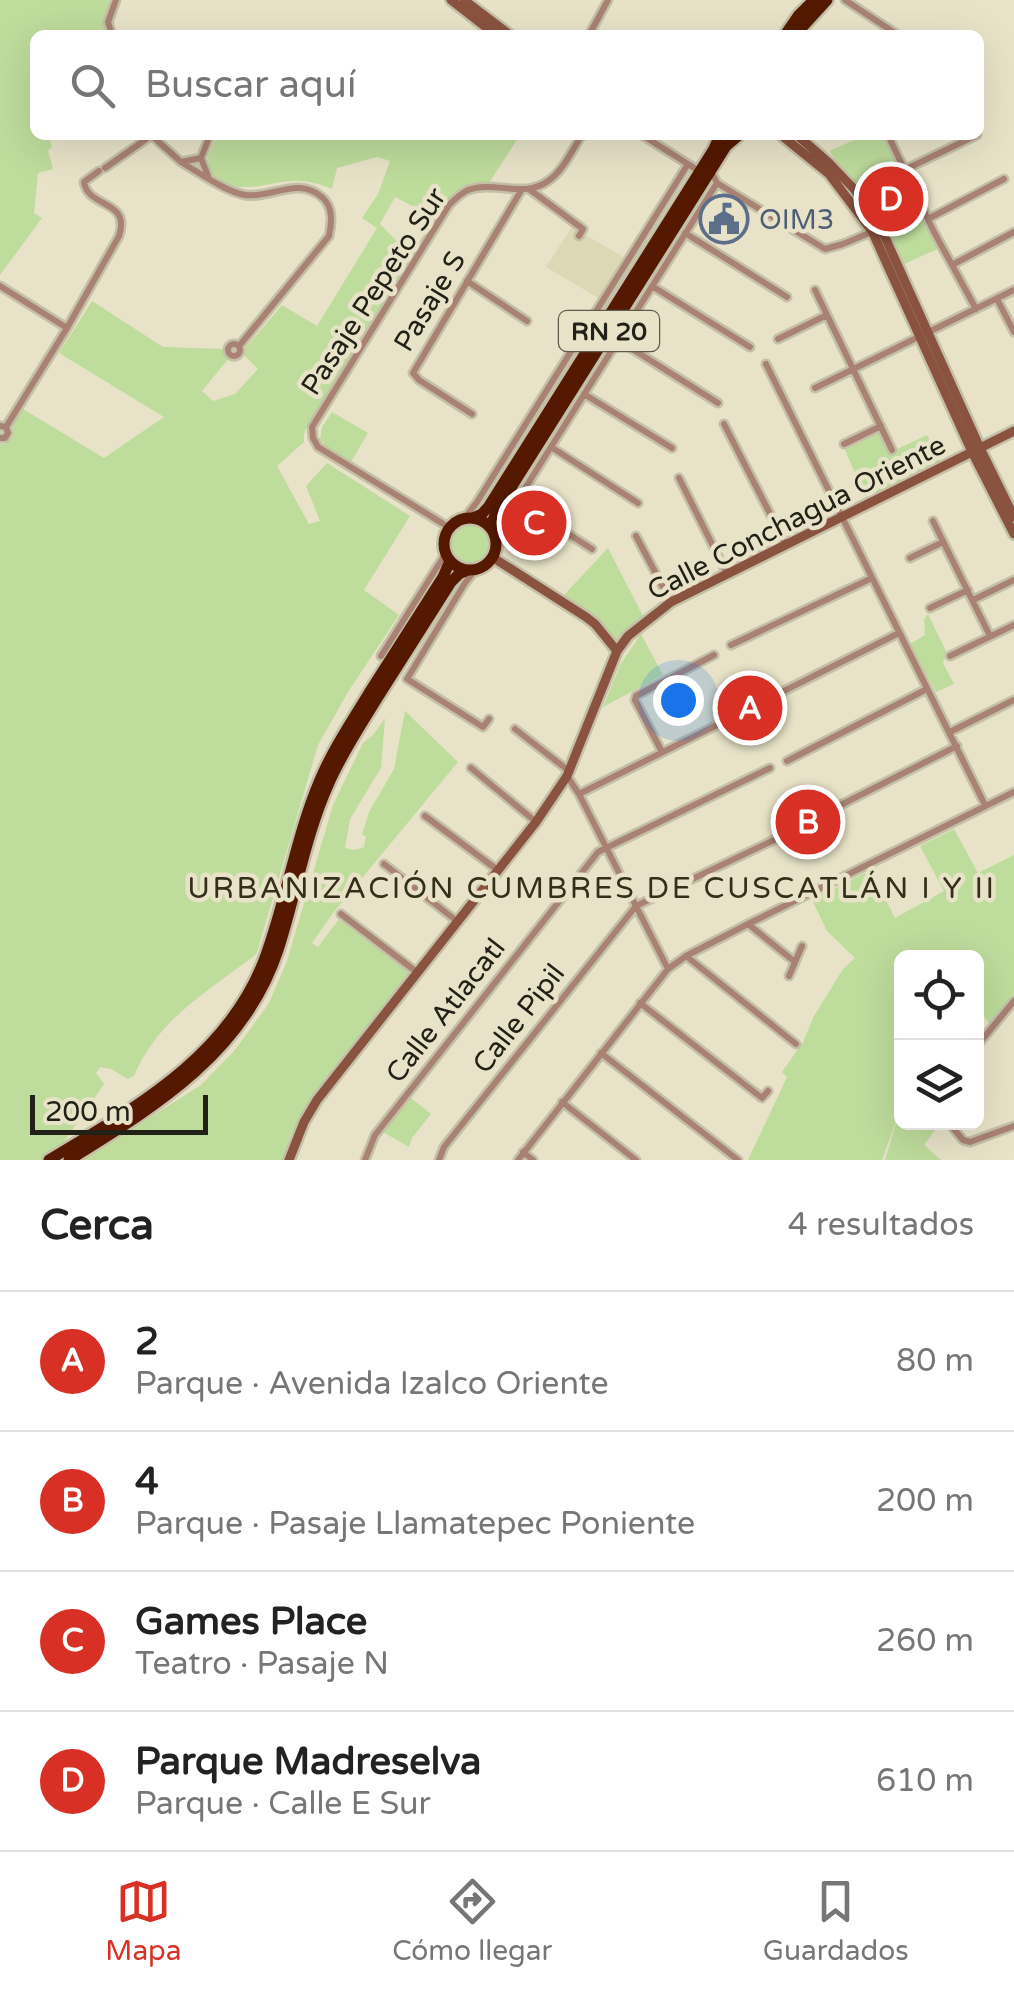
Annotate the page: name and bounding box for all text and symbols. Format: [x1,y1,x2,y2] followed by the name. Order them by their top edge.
[30,30,984,140] search box
[65,58,120,113] icon: search
[145,62,356,108] text: Buscar aquí
[858,162,924,236] pin: D
[294,181,454,402] street label: Pasaje Pepeto Sur
[698,193,750,245] public building icon: OIM3
[759,203,834,237] place label: OIM3
[387,245,473,358] street label: Pasaje S
[559,311,659,351] road number: RN 20
[642,428,951,608] street label: Calle Conchagua Oriente
[502,486,566,560] pin: C
[718,670,782,746] pin: A
[653,675,704,726] your location
[776,784,840,860] pin: B
[187,870,997,907] district label: URBANIZACIÓN CUMBRES DE CUSCATLÁN I Y II
[379,932,513,1090] street label: Calle Atlacatl
[894,950,984,1130] map controls
[894,950,984,1040] button: locate
[466,957,572,1080] street label: Calle Pipil
[894,1040,984,1130] button: layers
[30,1090,208,1134] scale bar
[45,1095,131,1129] text: 200 m
[40,1200,154,1251] text: Cerca
[788,1206,974,1244] text: 4 resultados
[135,1319,159,1365] text: 2
[61,1342,84,1380] text: A
[896,1342,974,1380] text: 80 m
[135,1365,609,1403] text: Parque · Avenida Izalco Oriente
[135,1459,159,1505] text: 4
[61,1482,84,1520] text: B
[876,1482,974,1520] text: 200 m
[135,1505,695,1543] text: Parque · Pasaje Llamatepec Poniente
[135,1599,367,1645] text: Games Place
[61,1622,84,1660] text: C
[876,1622,974,1660] text: 260 m
[135,1645,389,1683] text: Teatro · Pasaje N
[135,1739,481,1785] text: Parque Madreselva
[60,1762,85,1800] text: D
[876,1762,974,1800] text: 610 m
[135,1785,431,1823] text: Parque · Calle E Sur
[105,1874,182,1968] tab: Mapa
[392,1874,552,1968] tab: Cómo llegar
[763,1874,909,1968] tab: Guardados

